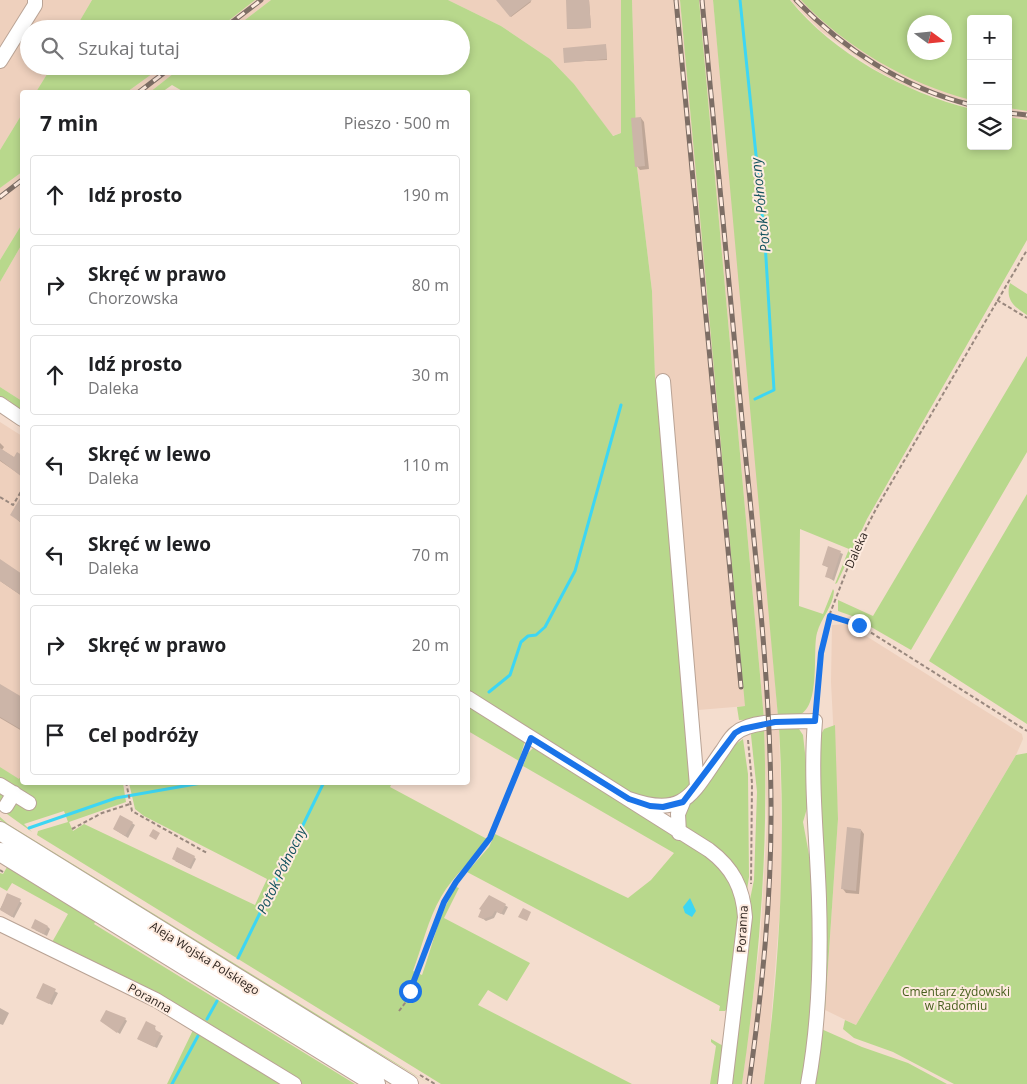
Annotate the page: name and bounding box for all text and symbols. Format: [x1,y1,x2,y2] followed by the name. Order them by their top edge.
[907,15,952,60] north arrow
[967,15,1012,150] map controls
[967,15,1012,60] button: +
[20,20,470,75] search box
[38,34,66,62] icon: search
[78,35,180,61] text: Szukaj tutaj
[967,60,1012,105] button: −
[967,105,1012,150] button: layers
[40,109,98,137] text: 7 min
[344,112,450,134] text: Pieszo · 500 m
[745,155,774,253] water label: Potok Północny
[41,181,69,209] icon: ahead
[88,182,182,208] text: Idź prosto
[403,184,449,206] text: 190 m
[88,261,226,287] text: Skręć w prawo
[41,271,69,299] icon: right
[412,274,449,296] text: 80 m
[88,287,179,309] text: Chorzowska
[88,351,182,377] text: Idź prosto
[41,361,69,389] icon: ahead
[412,364,449,386] text: 30 m
[88,377,139,399] text: Daleka
[88,441,211,467] text: Skręć w lewo
[41,451,69,479] icon: left
[403,454,449,476] text: 110 m
[88,467,139,489] text: Daleka
[840,529,872,571] street label: Daleka
[88,531,211,557] text: Skręć w lewo
[41,541,69,569] icon: left
[412,544,449,566] text: 70 m
[88,557,139,579] text: Daleka
[848,614,871,637] route end
[41,631,69,659] icon: right
[88,632,226,658] text: Skręć w prawo
[412,634,449,656] text: 20 m
[41,721,69,749] icon: arrive
[88,722,198,748] text: Cel podróży
[252,822,311,917] water label: Potok Północny
[732,905,752,953] street label: Poranna
[147,917,263,999] street label: Aleja Wojska Polskiego
[125,979,175,1017] street label: Poranna
[399,980,422,1003] route start
[902,983,1010,1014] park label: Cmentarz żydowski w Radomiu

